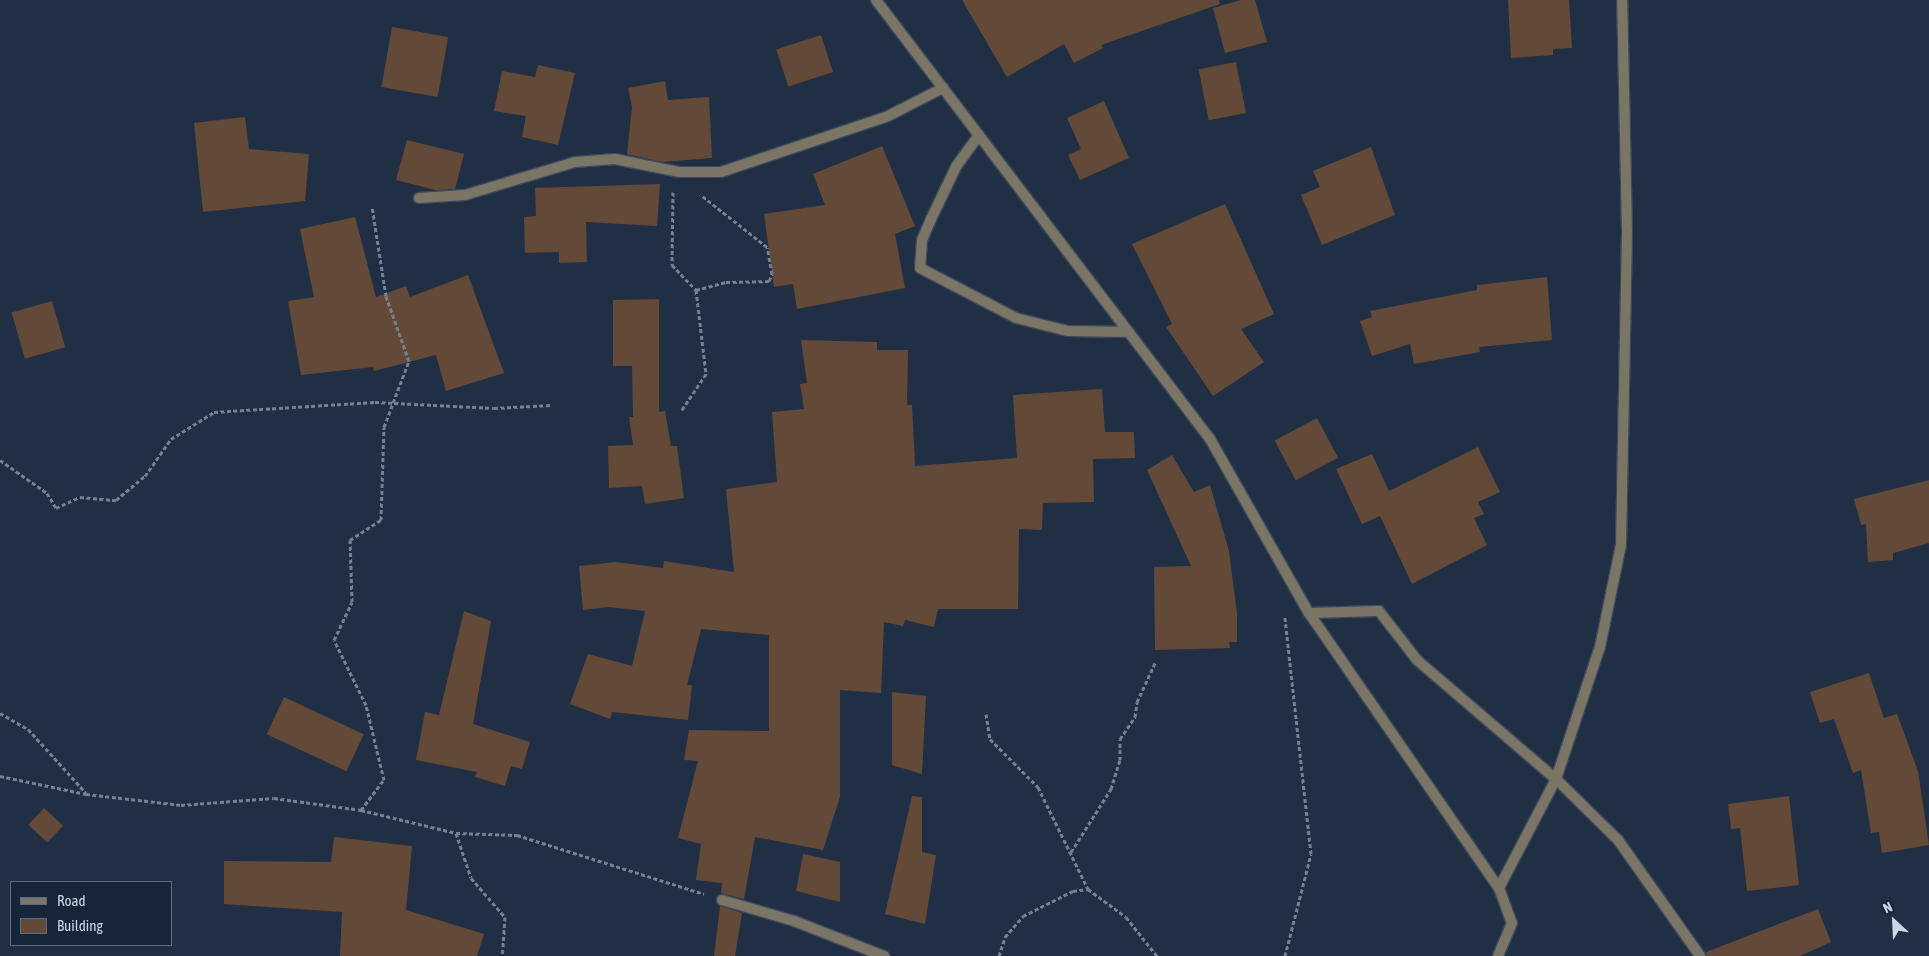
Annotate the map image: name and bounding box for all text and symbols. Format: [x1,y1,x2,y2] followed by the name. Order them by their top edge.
[10,881,172,946] legend
[57,892,86,909] text: Road
[1869,896,1919,946] north arrow
[1881,898,1895,916] text: N
[57,917,103,934] text: Building

